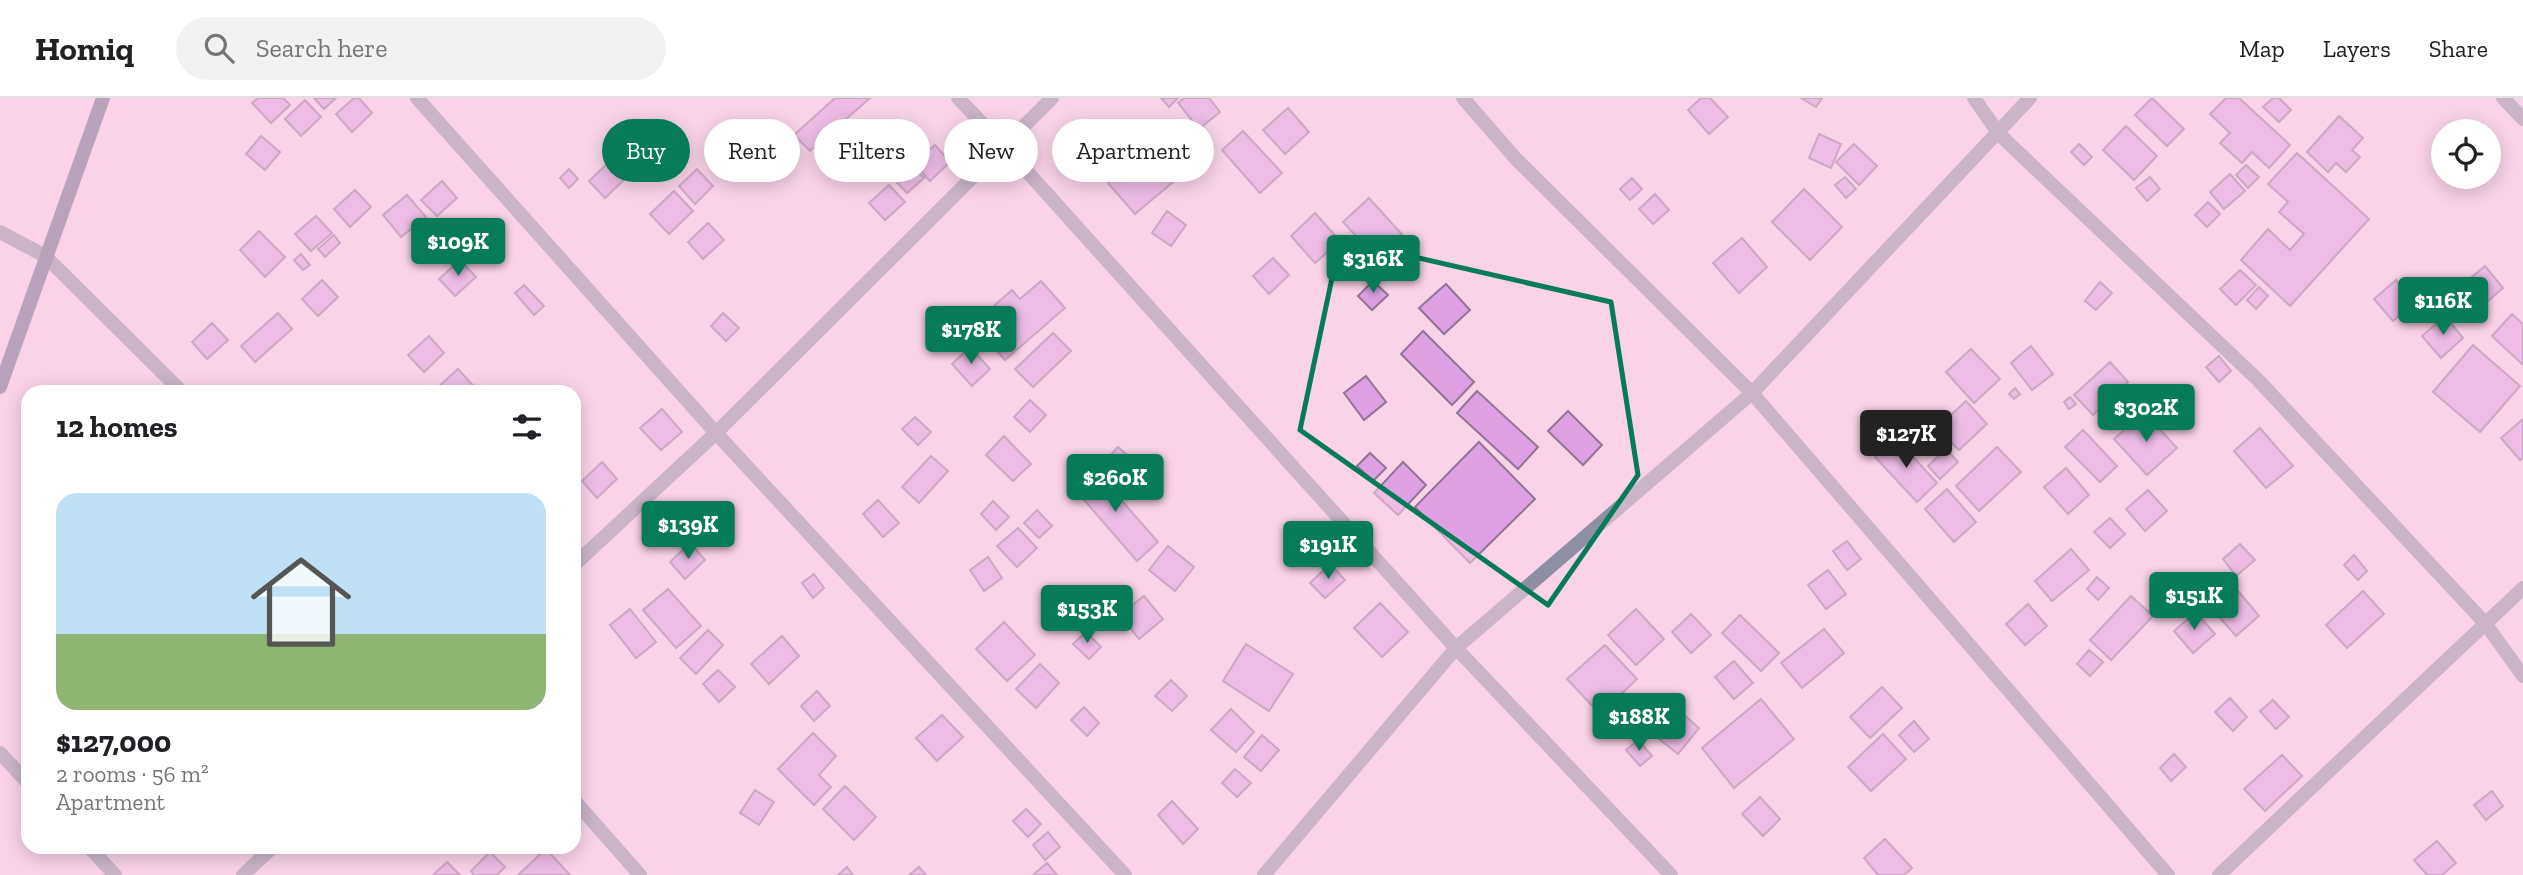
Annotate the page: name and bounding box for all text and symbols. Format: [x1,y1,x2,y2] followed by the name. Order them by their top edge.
[176,17,666,80] search box
[35,29,134,68] text: Homiq
[200,29,238,67] icon: search
[256,32,387,64] text: Search here
[2239,34,2285,63] text: Map
[2323,34,2391,63] text: Layers
[2429,34,2488,63] text: Share
[602,119,690,182] chip: Buy
[704,119,800,182] chip: Rent
[814,119,930,182] chip: Filters
[944,119,1038,182] chip: New
[1052,119,1214,182] chip: Apartment
[2431,119,2501,189] map controls
[2431,119,2501,189] button: locate
[409,218,507,278] pin: $109K
[427,227,489,255] text: $109K
[1324,236,1422,295] pin: $316K
[1343,244,1403,272] text: $316K
[2394,278,2492,337] pin: $116K
[2414,286,2472,314] text: $116K
[922,306,1020,366] pin: $178K
[941,315,1001,343] text: $178K
[2097,384,2195,444] pin: $302K
[2114,393,2178,421] text: $302K
[508,408,546,446] icon: filters
[56,409,178,445] text: 12 homes
[1857,410,1955,470] pin: $127K
[1876,419,1936,447] text: $127K
[1066,454,1164,514] pin: $260K
[1083,463,1147,491] text: $260K
[639,502,737,561] pin: $139K
[658,510,718,538] text: $139K
[1279,522,1377,581] pin: $191K
[1299,530,1357,558] text: $191K
[238,539,364,665] icon: home
[2145,573,2243,632] pin: $151K
[2165,581,2223,609] text: $151K
[1038,586,1136,645] pin: $153K
[1057,594,1117,622] text: $153K
[1590,694,1688,753] pin: $188K
[1609,702,1669,730] text: $188K
[56,724,171,760] text: $127,000
[56,760,209,788] text: 2 rooms · 56 m²
[56,788,165,816] text: Apartment

